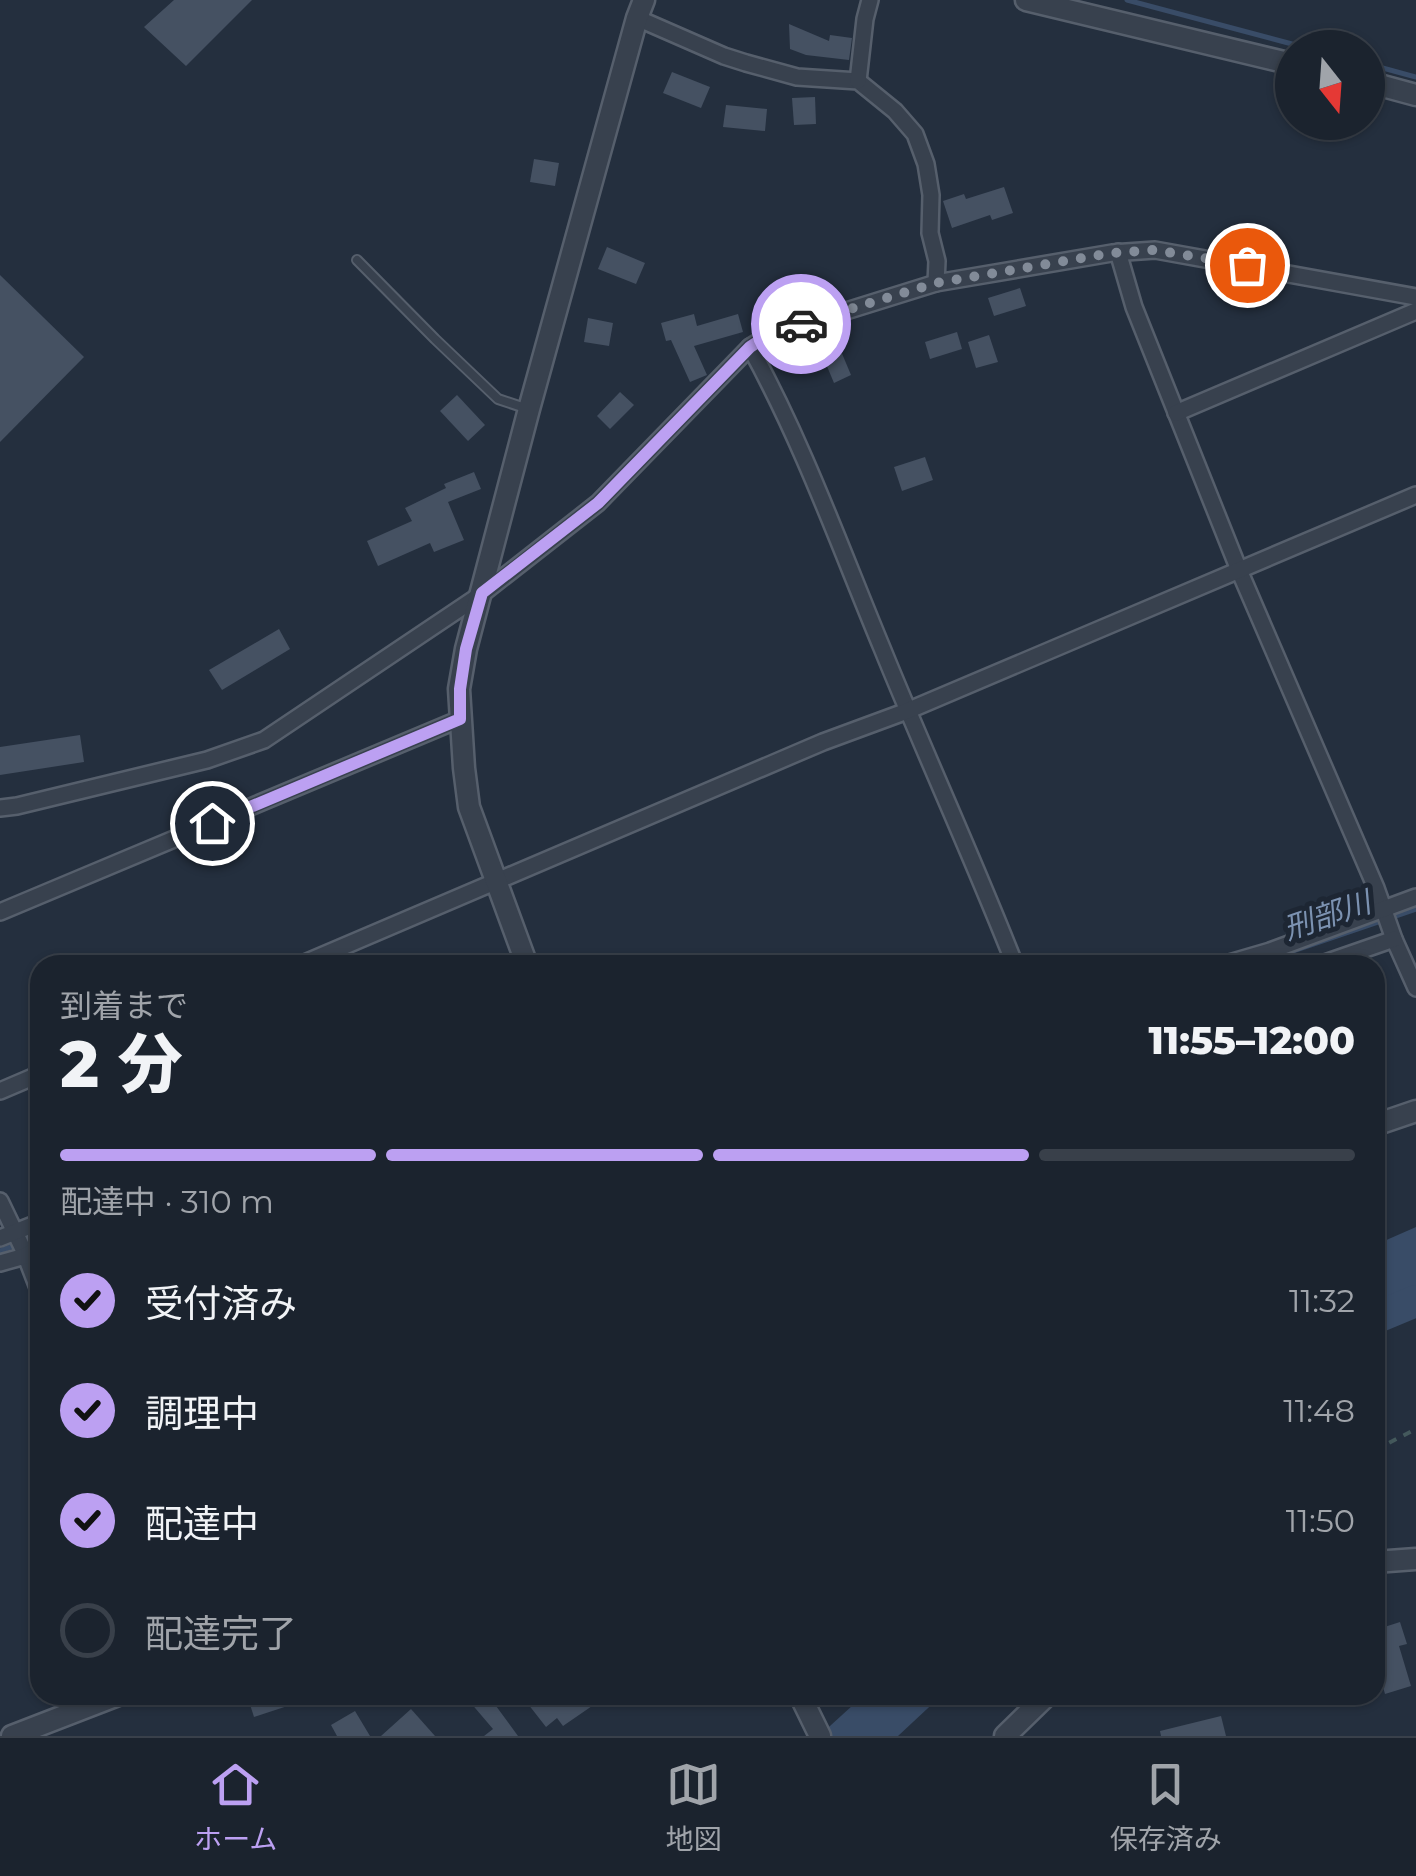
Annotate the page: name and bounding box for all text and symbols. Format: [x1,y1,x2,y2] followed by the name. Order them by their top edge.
[1275,30,1385,140] north arrow
[1275,30,1385,140] map controls
[1205,223,1290,308] pin
[1220,238,1275,293] icon: bag
[751,274,851,374] courier
[774,297,829,352] icon: car
[170,781,255,866] pin
[185,796,240,851] icon: home
[1278,882,1378,948] water label: 刑部川
[60,986,188,1025] text: 到着まで
[1148,1017,1355,1064] text: 11:55–12:00
[60,1024,183,1103] text: 2 分
[60,1182,274,1221] text: 配達中 · 310 m
[60,1273,115,1328] icon: check
[145,1280,297,1327] text: 受付済み
[1289,1281,1355,1320] text: 11:32
[60,1383,115,1438] icon: check
[145,1390,259,1437] text: 調理中
[1283,1391,1355,1430] text: 11:48
[60,1493,115,1548] icon: check
[145,1500,259,1547] text: 配達中
[1286,1501,1355,1540] text: 11:50
[145,1610,297,1657] text: 配達完了
[194,1757,277,1857] tab: ホーム
[666,1757,722,1857] tab: 地図
[1110,1757,1222,1857] tab: 保存済み

